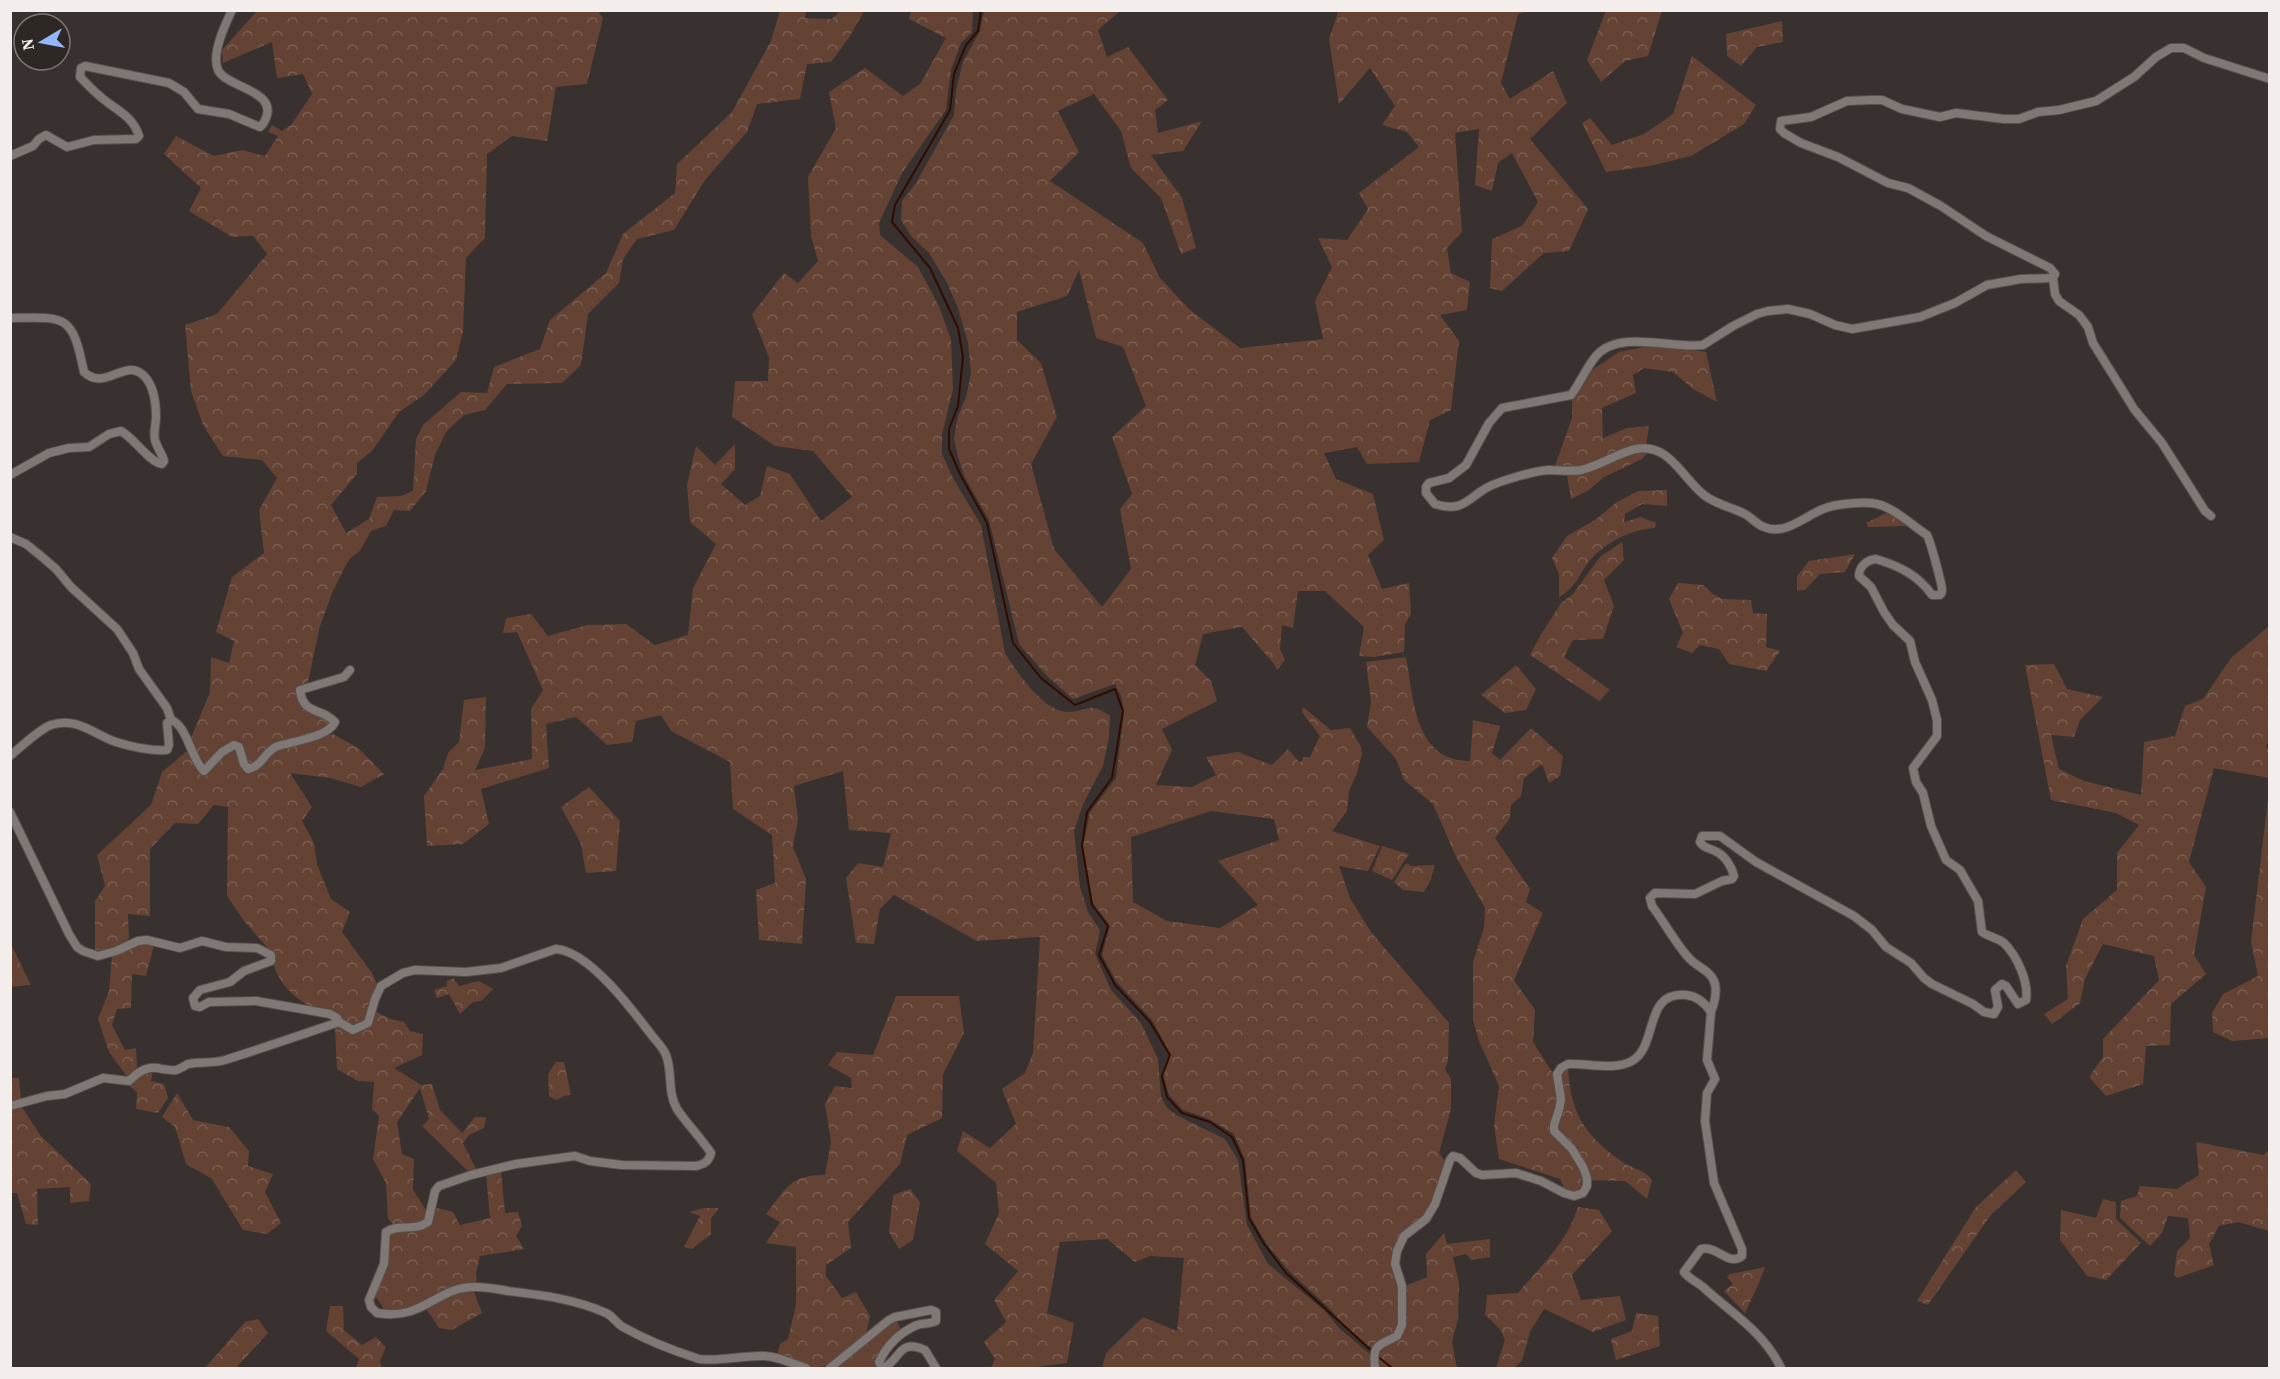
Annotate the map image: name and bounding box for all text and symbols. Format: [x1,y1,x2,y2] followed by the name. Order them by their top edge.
[12,12,72,72] north arrow
[15,37,39,52] text: N

